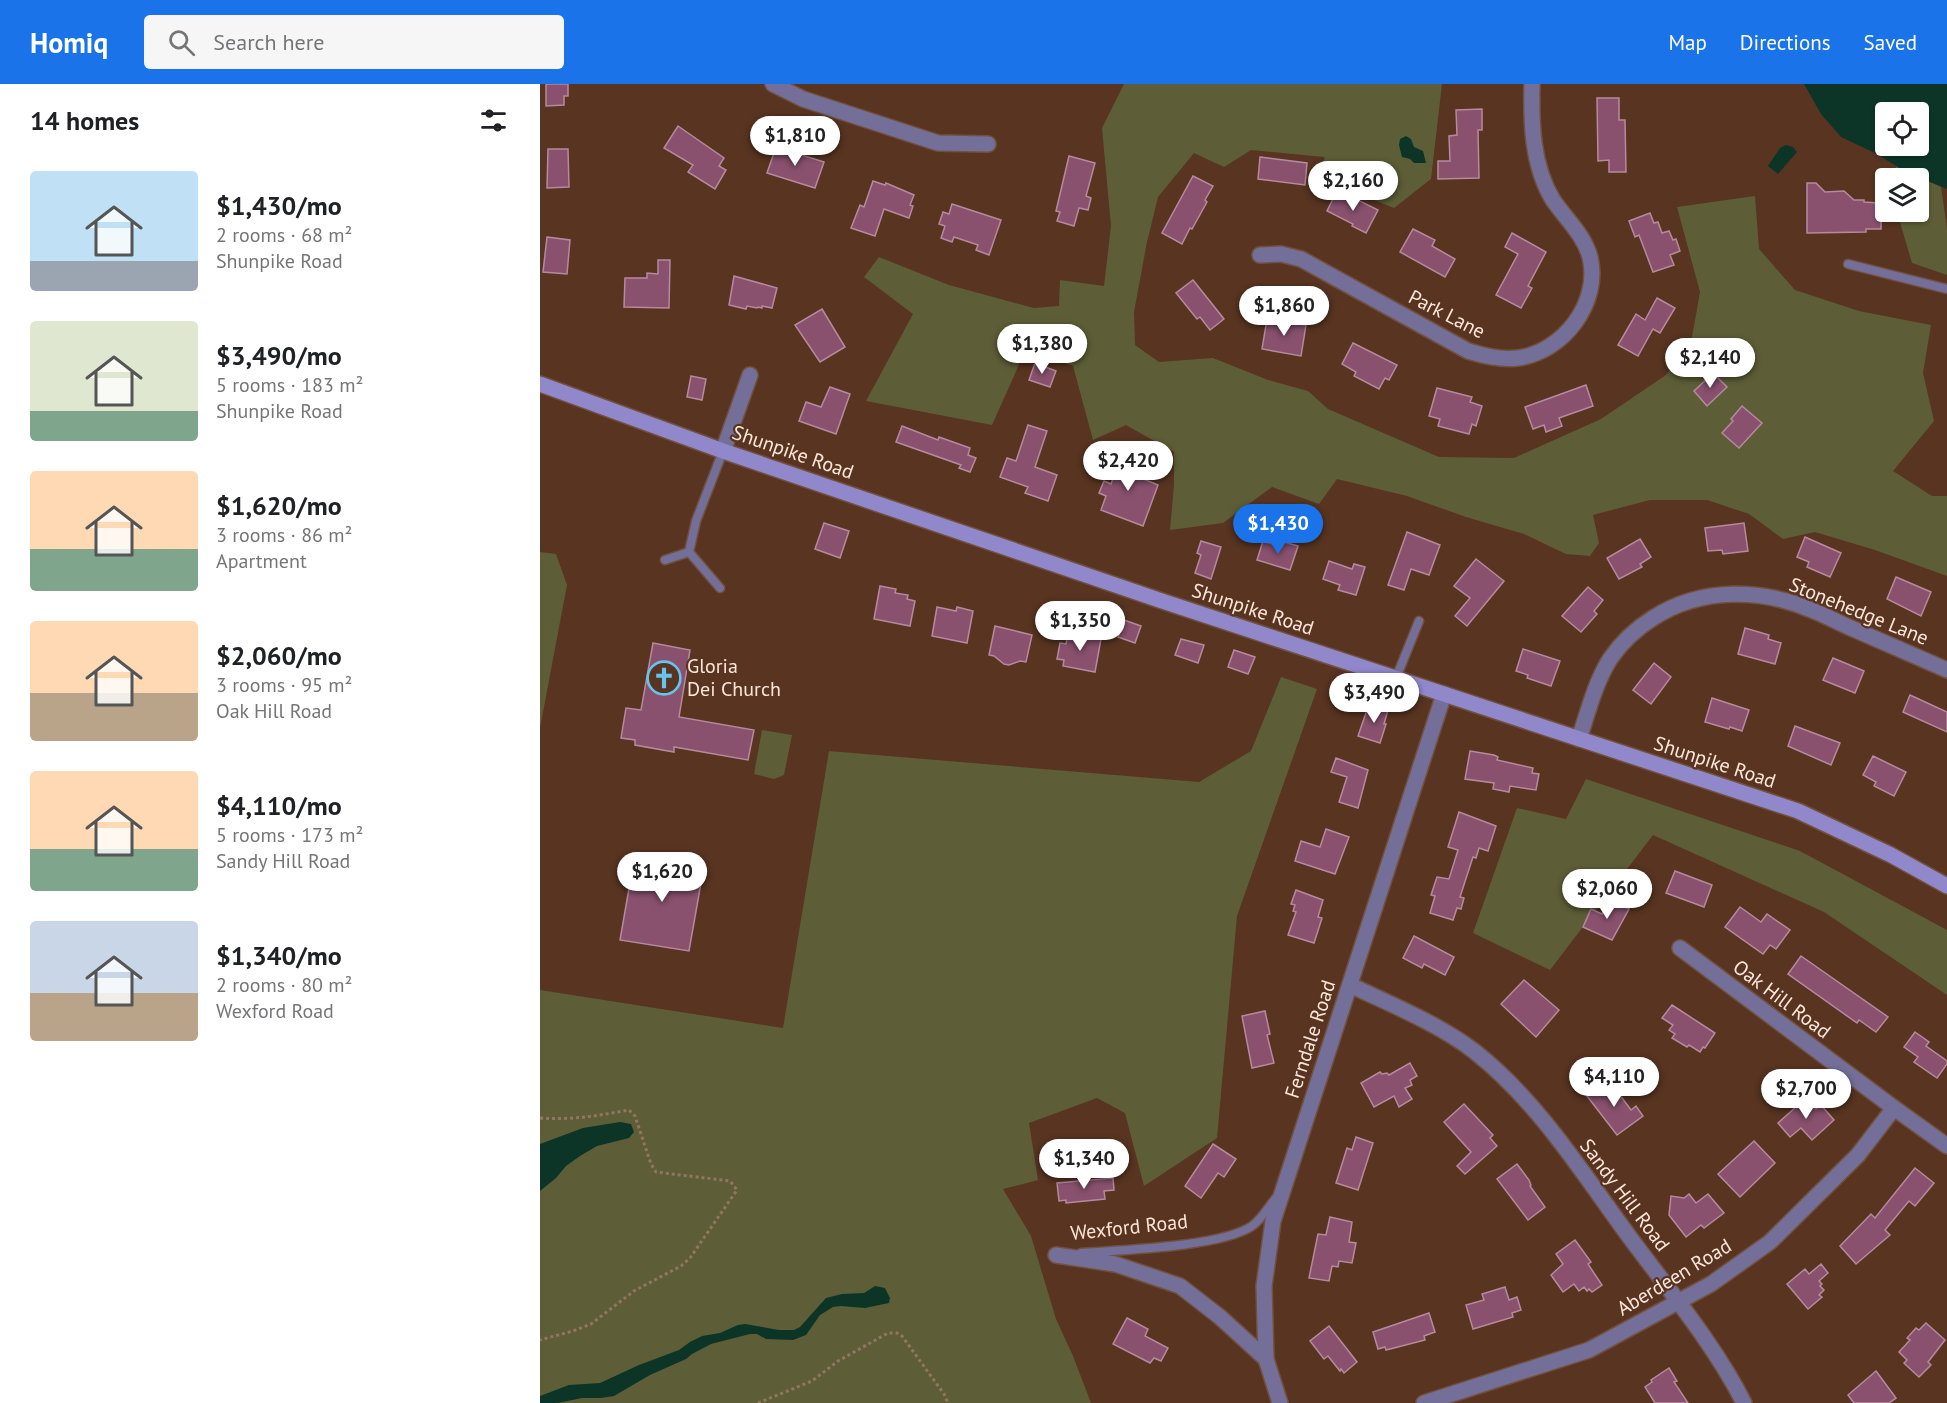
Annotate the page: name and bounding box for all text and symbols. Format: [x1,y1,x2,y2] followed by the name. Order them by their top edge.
[144,15,564,69] search box
[30,24,108,61] text: Homiq
[165,26,198,59] icon: search
[213,28,324,56] text: Search here
[1668,29,1707,56] text: Map
[1740,29,1831,56] text: Directions
[1864,29,1917,56] text: Saved
[1875,102,1929,222] map controls
[1875,102,1929,156] button: locate
[30,104,139,137] text: 14 homes
[477,104,510,137] icon: filters
[746,116,844,167] pin: $1,810
[764,122,826,148] text: $1,810
[1304,161,1402,212] pin: $2,160
[1322,167,1384,193] text: $2,160
[1875,168,1929,222] button: layers
[216,189,342,222] text: $1,430/mo
[78,195,150,267] icon: home
[216,222,352,248] text: 2 rooms · 68 m²
[216,248,343,274] text: Shunpike Road
[1404,284,1490,344] street label: Park Lane
[1235,286,1333,337] pin: $1,860
[1253,292,1315,318] text: $1,860
[993,324,1091,375] pin: $1,380
[1011,330,1073,356] text: $1,380
[1661,338,1759,389] pin: $2,140
[216,339,342,372] text: $3,490/mo
[1679,344,1741,370] text: $2,140
[78,345,150,417] icon: home
[216,372,363,398] text: 5 rooms · 183 m²
[216,398,343,424] text: Shunpike Road
[729,419,857,485] street label: Shunpike Road
[1079,441,1177,492] pin: $2,420
[1097,447,1159,473] text: $2,420
[216,489,342,522] text: $1,620/mo
[78,495,150,567] icon: home
[1229,504,1327,555] pin: $1,430
[1247,510,1309,536] text: $1,430
[216,522,352,548] text: 3 rooms · 86 m²
[216,548,307,574] text: Apartment
[1785,571,1933,651] street label: Stonehedge Lane
[1189,577,1317,641] street label: Shunpike Road
[1031,601,1129,652] pin: $1,350
[1049,607,1111,633] text: $1,350
[216,639,342,672] text: $2,060/mo
[78,645,150,717] icon: home
[687,653,781,702] place label: Gloria Dei Church
[646,660,682,696] church icon: Gloria Dei Church
[216,672,352,698] text: 3 rooms · 95 m²
[1325,673,1423,724] pin: $3,490
[1343,679,1405,705] text: $3,490
[216,698,332,724] text: Oak Hill Road
[1651,730,1779,794] street label: Shunpike Road
[216,789,342,822] text: $4,110/mo
[78,795,150,867] icon: home
[216,822,363,848] text: 5 rooms · 173 m²
[216,848,350,874] text: Sandy Hill Road
[613,852,711,903] pin: $1,620
[631,858,693,884] text: $1,620
[1558,869,1656,920] pin: $2,060
[1576,875,1638,901] text: $2,060
[216,939,342,972] text: $1,340/mo
[78,945,150,1017] icon: home
[1728,954,1836,1044] street label: Oak Hill Road
[216,972,352,998] text: 2 rooms · 80 m²
[1279,977,1341,1101] street label: Ferndale Road
[216,998,334,1024] text: Wexford Road
[1565,1057,1663,1108] pin: $4,110
[1583,1063,1645,1089] text: $4,110
[1757,1069,1855,1120] pin: $2,700
[1775,1075,1837,1101] text: $2,700
[1574,1134,1676,1256] street label: Sandy Hill Road
[1035,1139,1133,1190] pin: $1,340
[1053,1145,1115,1171] text: $1,340
[1069,1208,1189,1246] street label: Wexford Road
[1612,1233,1736,1321] street label: Aberdeen Road

